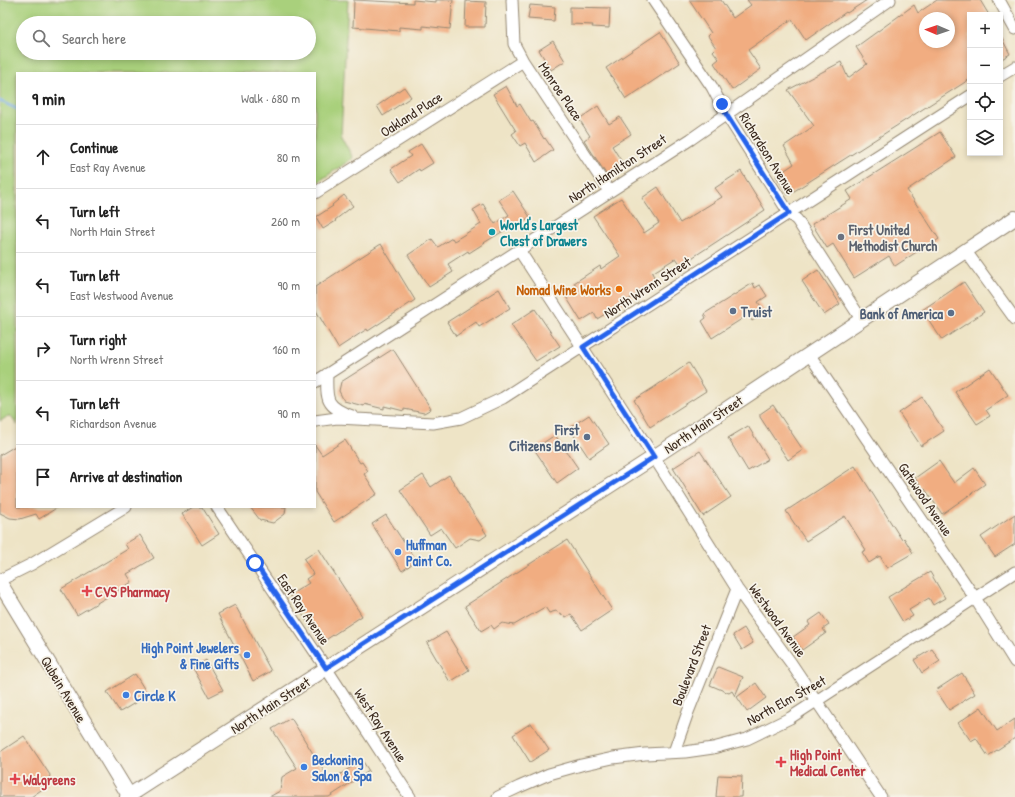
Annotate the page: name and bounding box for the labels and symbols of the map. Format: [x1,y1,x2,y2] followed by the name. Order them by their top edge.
[919,12,955,48] north arrow
[534,58,588,124] street label: Monroe Place
[376,87,446,141] street label: Oakland Place
[713,95,731,113] route end
[735,108,801,198] street label: Richardson Avenue
[564,129,670,207] street label: North Hamilton Street
[500,215,587,250] place label: World's Largest Chest of Drawers
[848,220,937,255] place label: First United Methodist Church
[487,227,497,237] marker: World's Largest Chest of Drawers
[836,232,846,242] marker: First United Methodist Church
[600,252,694,322] street label: North Wrenn Street
[516,280,612,299] place label: Nomad Wine Works
[614,284,624,294] marker: Nomad Wine Works
[740,302,773,321] place label: Truist
[860,304,944,323] place label: Bank of America
[728,306,738,316] marker: Truist
[946,308,956,318] marker: Bank of America
[660,390,746,457] street label: North Main Street
[509,420,580,455] place label: First Citizens Bank
[582,432,592,442] marker: First Citizens Bank
[894,459,958,540] street label: Gatewood Avenue
[406,535,452,570] place label: Huffman Paint Co.
[393,547,403,557] marker: Huffman Paint Co.
[246,554,264,572] route start
[272,570,335,649] street label: East Ray Avenue
[745,579,811,661] street label: Westwood Avenue
[95,582,170,603] place label: CVS Pharmacy
[82,586,92,596] marker: CVS Pharmacy
[667,622,715,708] street label: Boulevard Street
[141,638,240,673] place label: High Point Jewelers & Fine Gifts
[242,650,252,660] marker: High Point Jewelers & Fine Gifts
[37,652,91,726] street label: Qubein Avenue
[743,670,829,730] street label: North Elm Street
[226,672,314,738] street label: North Main Street
[349,685,412,766] street label: West Ray Avenue
[134,686,176,705] place label: Circle K
[121,690,131,700] marker: Circle K
[790,745,866,780] place label: High Point Medical Center
[312,750,372,787] place label: Beckoning Salon & Spa
[775,756,787,768] marker: High Point Medical Center
[299,762,309,772] marker: Beckoning Salon & Spa
[23,770,76,791] place label: Walgreens
[10,774,20,784] marker: Walgreens

